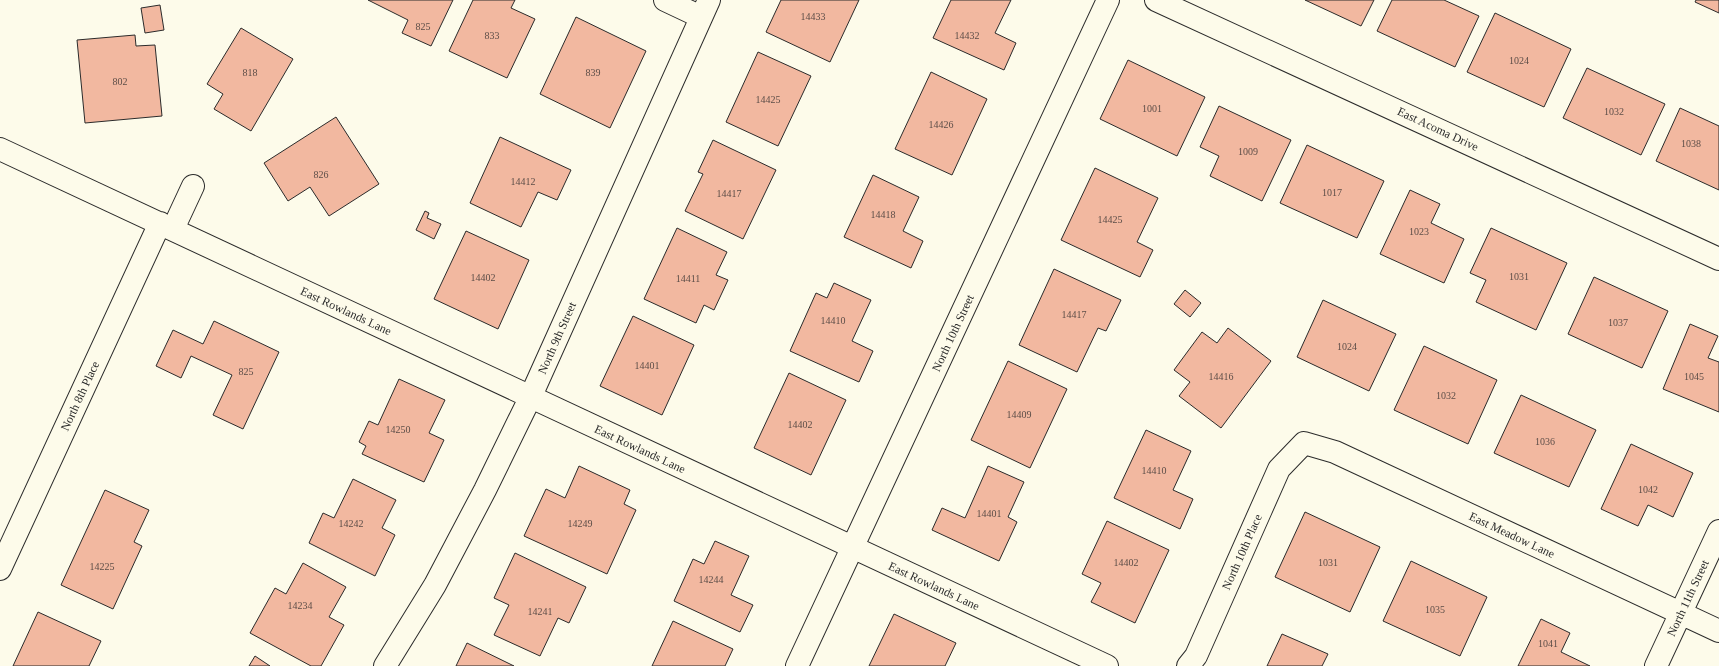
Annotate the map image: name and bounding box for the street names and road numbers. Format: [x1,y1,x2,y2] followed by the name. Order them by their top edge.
[1395,104,1481,154] street label: East Acoma Drive
[298,284,394,338] street label: East Rowlands Lane
[929,292,977,374] street label: North 10th Street
[535,299,579,376] street label: North 9th Street
[58,359,102,433] street label: North 8th Place
[592,422,688,476] street label: East Rowlands Lane
[1467,509,1557,561] street label: East Meadow Lane
[1219,512,1265,592] street label: North 10th Place
[1664,557,1712,639] street label: North 11th Street
[886,559,982,613] street label: East Rowlands Lane

